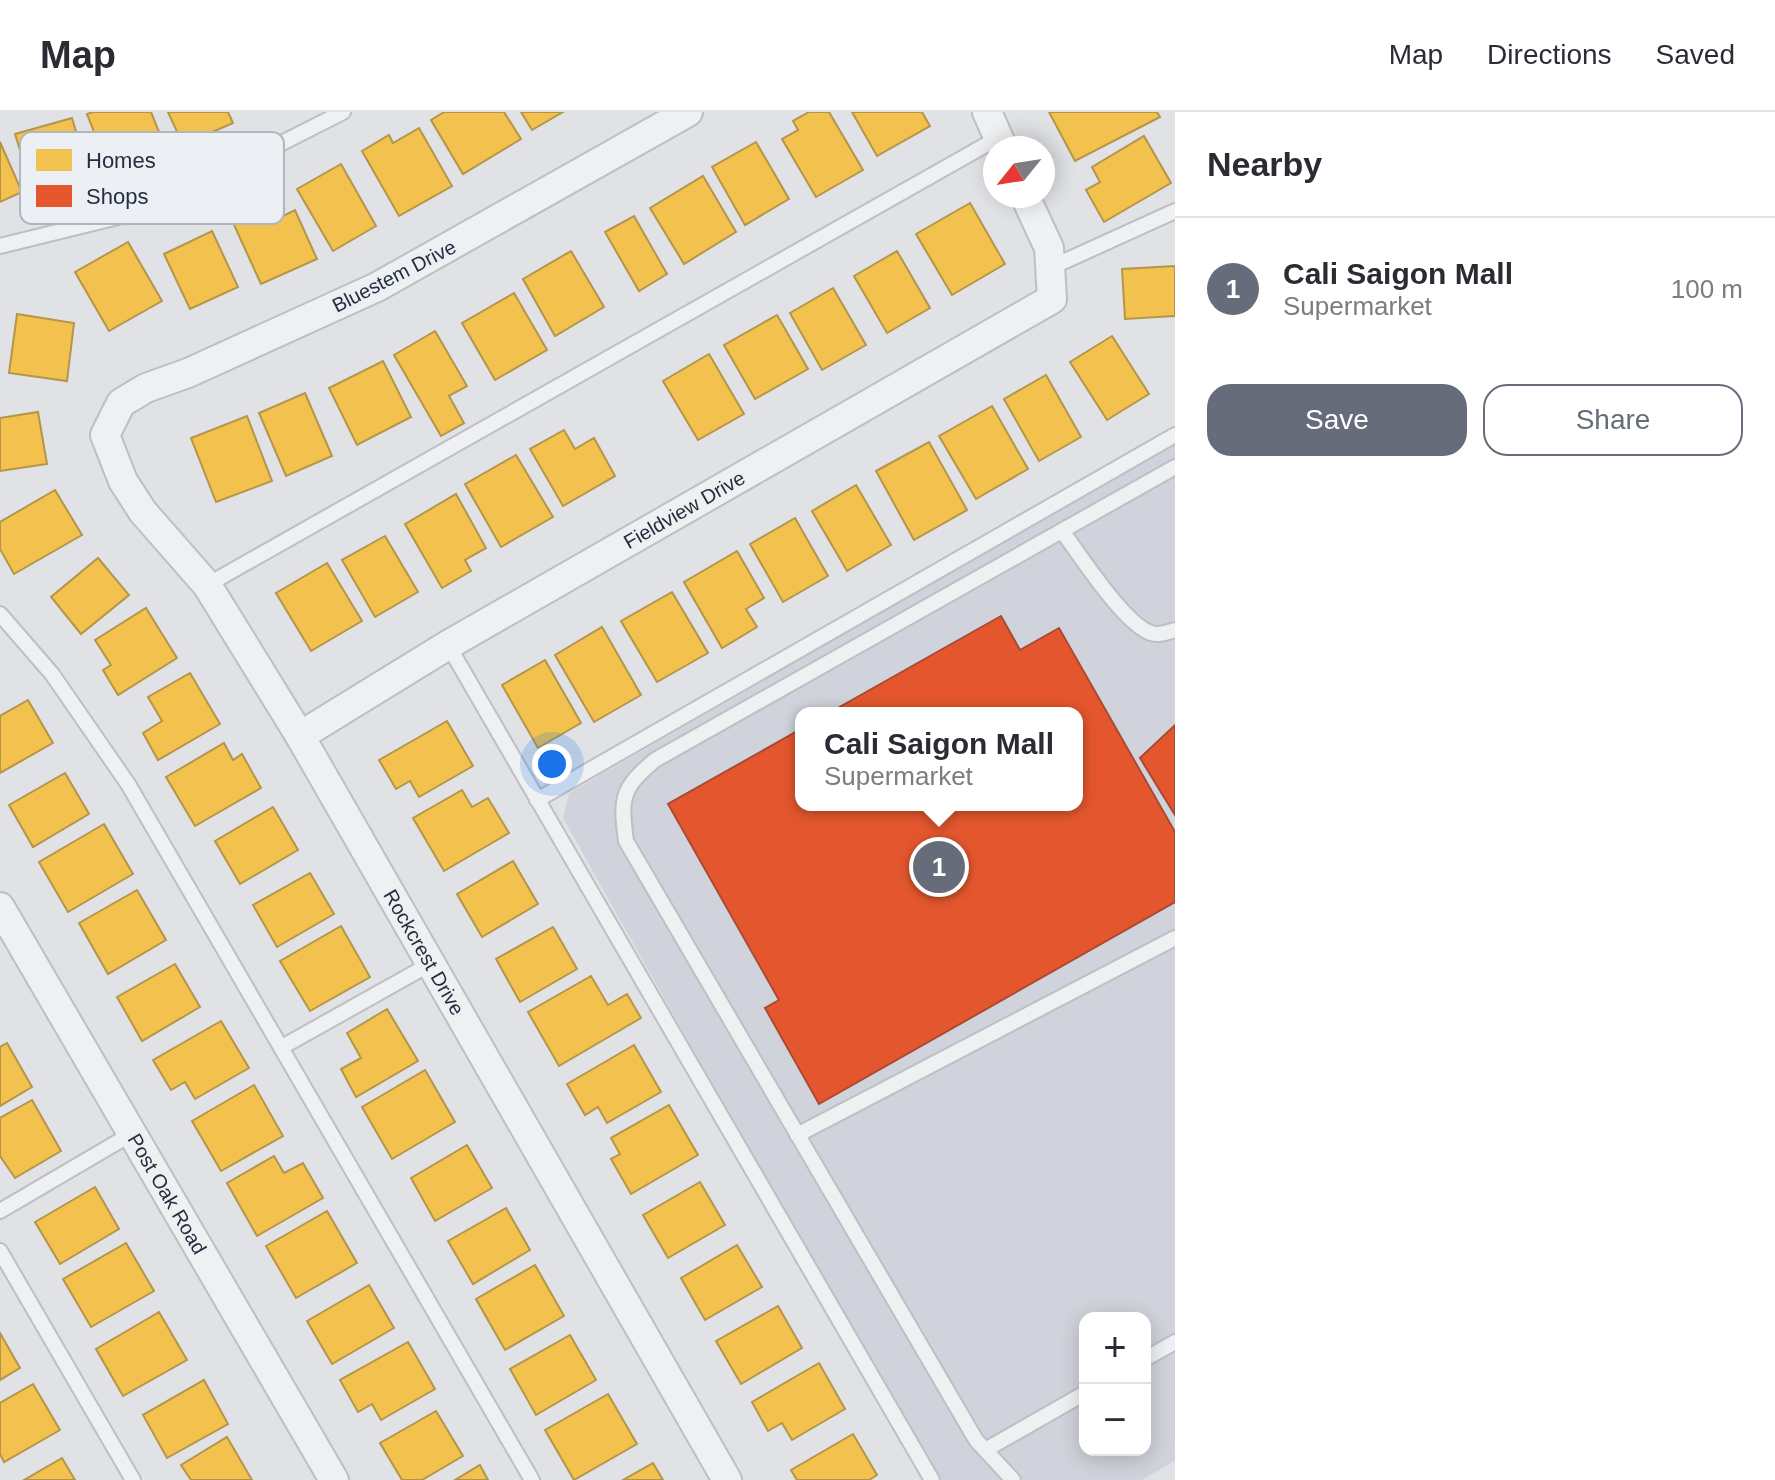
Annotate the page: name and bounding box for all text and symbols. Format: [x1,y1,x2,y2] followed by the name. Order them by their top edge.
[40,34,116,76] text: Map
[1389,39,1443,70] text: Map
[1487,39,1612,70] text: Directions
[1656,39,1735,70] text: Saved
[20,132,284,224] legend
[983,136,1055,208] north arrow
[1207,145,1322,183] text: Nearby
[86,148,156,173] text: Homes
[86,184,148,209] text: Shops
[329,235,459,317] street label: Bluestem Drive
[1283,257,1513,290] text: Cali Saigon Mall
[1226,274,1240,304] text: 1
[1671,274,1743,304] text: 100 m
[1283,291,1432,321] text: Supermarket
[1207,384,1467,456] button: Save
[1483,384,1743,456] button: Share
[620,466,749,553] street label: Fieldview Drive
[795,707,1083,811] popup
[824,727,1054,760] text: Cali Saigon Mall
[532,744,572,784] your location
[824,761,973,791] text: Supermarket
[913,837,965,897] pin: 1
[379,885,469,1019] street label: Rockcrest Drive
[124,1130,211,1258] street label: Post Oak Road
[1079,1312,1151,1456] map controls
[1079,1312,1151,1384] button: +
[1079,1384,1151,1456] button: −

